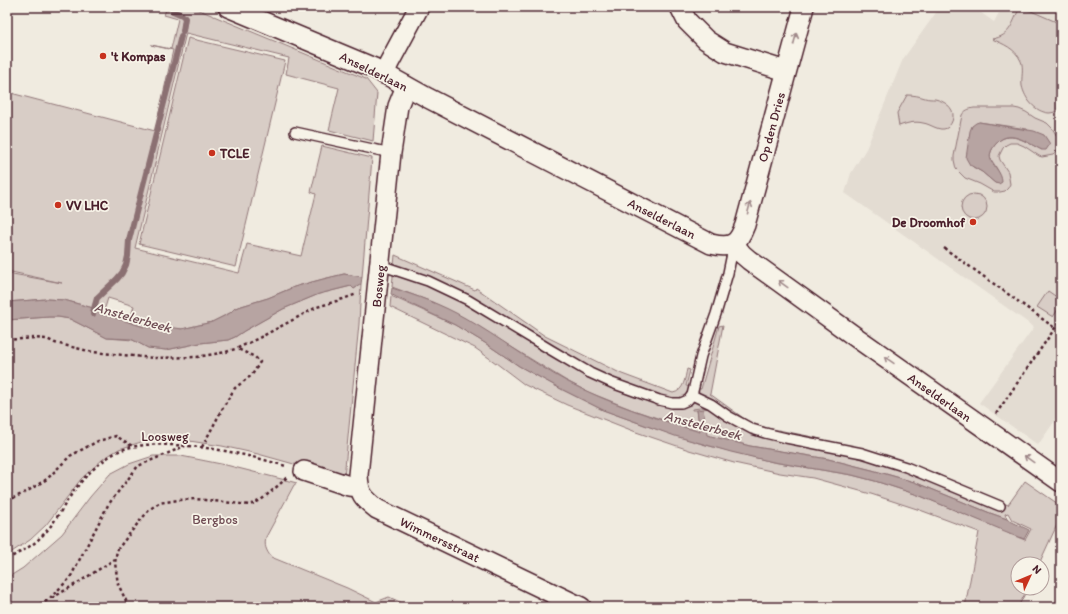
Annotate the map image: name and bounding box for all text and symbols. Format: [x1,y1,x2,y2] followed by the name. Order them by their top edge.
[792,33,799,46] one-way arrow
[337,48,411,95] street label: Anselderlaan
[111,49,166,65] place label: 't Kompas
[98,51,108,61] marker: 't Kompas
[755,90,788,164] street label: Op den Dries
[219,146,250,161] place label: TCLE
[207,148,217,158] marker: TCLE
[625,195,699,242] street label: Anselderlaan
[66,198,109,213] place label: VV LHC
[53,200,63,210] marker: VV LHC
[746,202,754,215] one-way arrow
[892,215,966,230] place label: De Droomhof
[968,217,978,227] marker: De Droomhof
[369,264,388,308] street label: Bosweg
[778,280,789,288] one-way arrow
[93,298,174,337] water label: Anstelerbeek
[883,356,894,364] one-way arrow
[905,370,975,425] street label: Anselderlaan
[663,407,744,444] water label: Anstelerbeek
[141,429,189,444] street label: Loosweg
[1024,455,1035,463] one-way arrow
[192,512,238,527] park label: Bergbos
[397,514,482,565] street label: Wimmersstraat
[1010,556,1050,596] north arrow
[1030,562,1044,577] text: N

